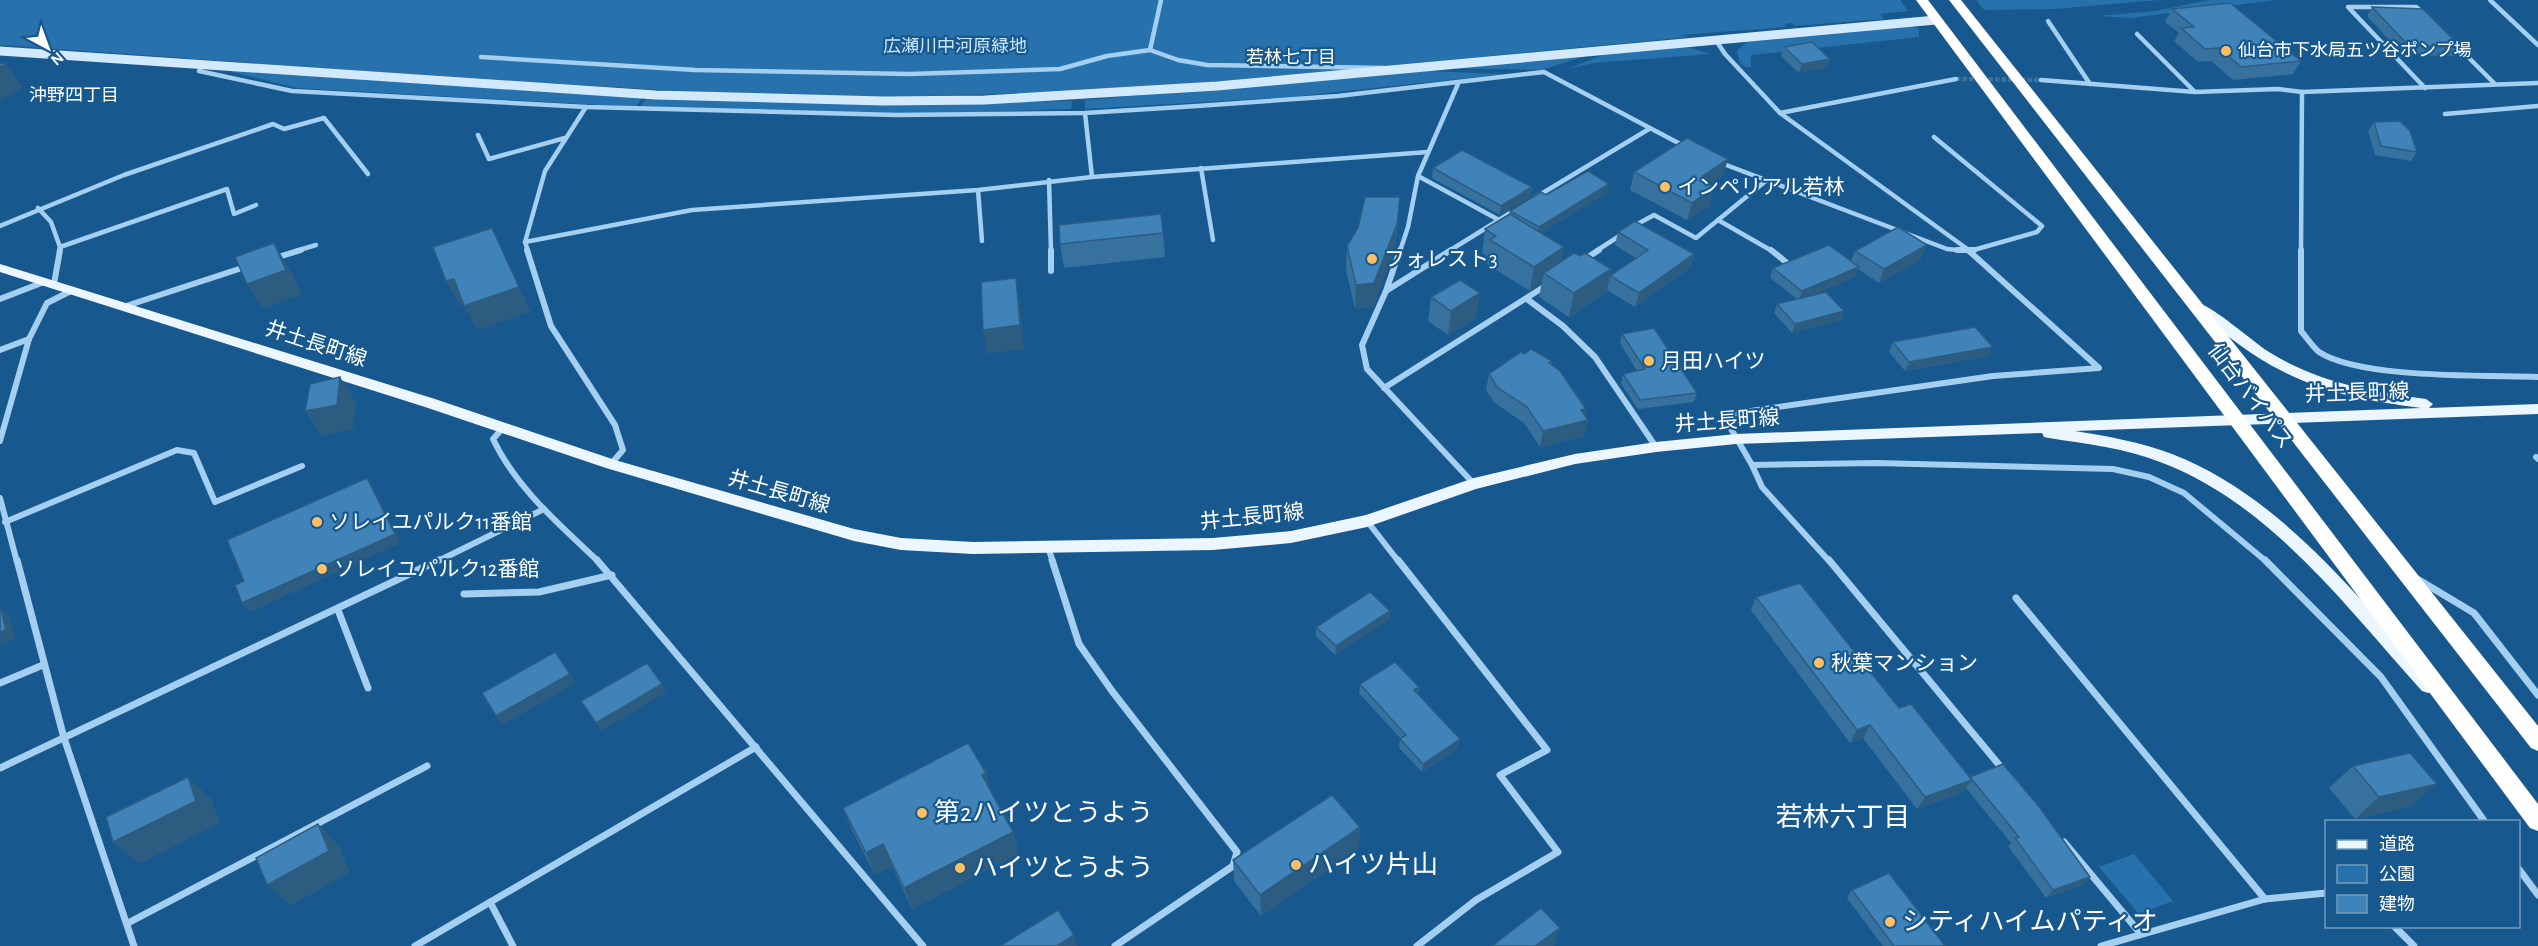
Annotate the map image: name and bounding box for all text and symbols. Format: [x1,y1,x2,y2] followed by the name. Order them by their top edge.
[18,18,78,78] north arrow
[883,37,1027,56] park label: 広瀬川中河原緑地
[2238,40,2471,60] place label: 仙台市下水局五ツ谷ポンプ場
[2219,44,2233,58] marker: 仙台市下水局五ツ谷ポンプ場
[1246,48,1336,67] district label: 若林七丁目
[48,49,67,68] text: N
[29,86,119,105] district label: 沖野四丁目
[1677,176,1845,198] place label: インペリアル若林
[1658,180,1672,194] marker: インペリアル若林
[1384,249,1498,270] place label: フォレスト3
[1365,252,1379,266] marker: フォレスト3
[263,317,369,370] street label: 井土長町線
[2204,339,2297,452] street label: 仙台バイパス
[1661,351,1766,372] place label: 月田ハイツ
[1642,354,1656,368] marker: 月田ハイツ
[2304,380,2410,405] street label: 井土長町線
[1674,406,1780,435] street label: 井土長町線
[726,466,833,517] street label: 井土長町線
[1199,500,1305,533] street label: 井土長町線
[329,511,532,533] place label: ソレイユパルク11番館
[310,515,324,529] marker: ソレイユパルク11番館
[334,558,539,580] place label: ソレイユパルク12番館
[315,562,329,576] marker: ソレイユパルク12番館
[1831,652,1978,674] place label: 秋葉マンション
[1812,656,1826,670] marker: 秋葉マンション
[934,799,1153,826] place label: 第2ハイツとうよう
[1776,803,1911,831] district label: 若林六丁目
[915,806,929,820] marker: 第2ハイツとうよう
[2325,820,2520,928] legend
[2379,834,2415,854] text: 道路
[1308,851,1437,878] place label: ハイツ片山
[972,855,1153,881] place label: ハイツとうよう
[1289,858,1303,872] marker: ハイツ片山
[953,861,967,875] marker: ハイツとうよう
[2379,865,2415,884] text: 公園
[2379,894,2415,914] text: 建物
[1902,908,2158,935] place label: シティハイムパティオ
[1883,915,1897,929] marker: シティハイムパティオ

